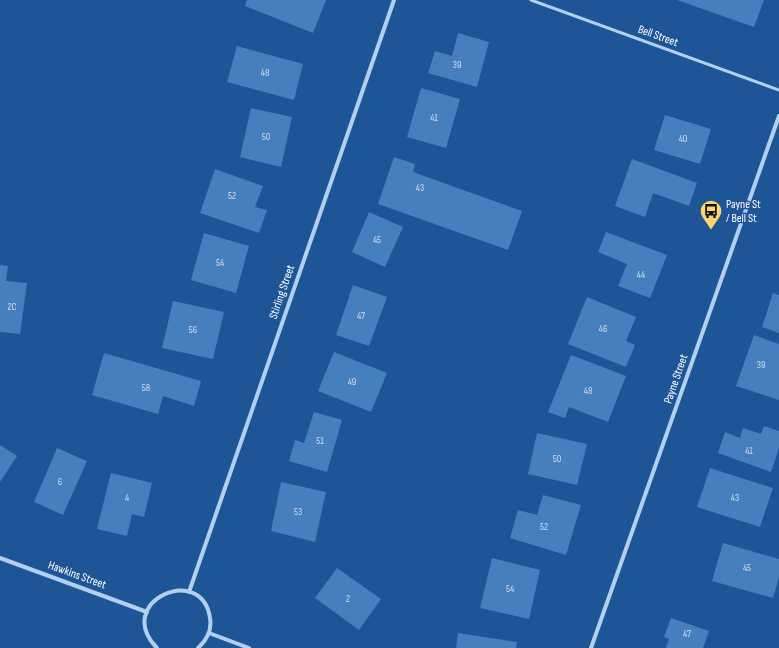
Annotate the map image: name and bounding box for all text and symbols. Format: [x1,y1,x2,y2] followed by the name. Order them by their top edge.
[636,22,681,50] street label: Bell Street
[453,59,461,71] house number: 39
[261,67,269,79] house number: 48
[430,112,438,124] house number: 41
[262,131,270,143] house number: 50
[679,133,687,145] house number: 40
[416,182,424,194] house number: 43
[228,190,236,202] house number: 52
[726,197,761,226] place label: Payne St / Bell St
[698,198,724,231] bus stop icon: Payne St / Bell St
[373,234,381,246] house number: 45
[216,257,224,269] house number: 54
[266,263,298,321] street label: Stirling Street
[637,269,645,281] house number: 44
[8,301,17,313] house number: 2C
[357,310,365,322] house number: 47
[599,323,607,335] house number: 46
[189,324,197,336] house number: 56
[661,352,692,406] street label: Payne Street
[757,359,765,371] house number: 39
[348,376,356,388] house number: 49
[142,382,150,394] house number: 58
[584,385,592,397] house number: 48
[316,435,324,447] house number: 51
[745,445,753,457] house number: 41
[553,453,561,465] house number: 50
[58,476,62,488] house number: 6
[125,492,129,504] house number: 4
[731,492,739,504] house number: 43
[294,506,302,518] house number: 53
[540,521,548,533] house number: 52
[46,558,108,593] street label: Hawkins Street
[743,562,751,574] house number: 45
[506,583,514,595] house number: 54
[346,593,350,605] house number: 2
[683,628,691,640] house number: 47

